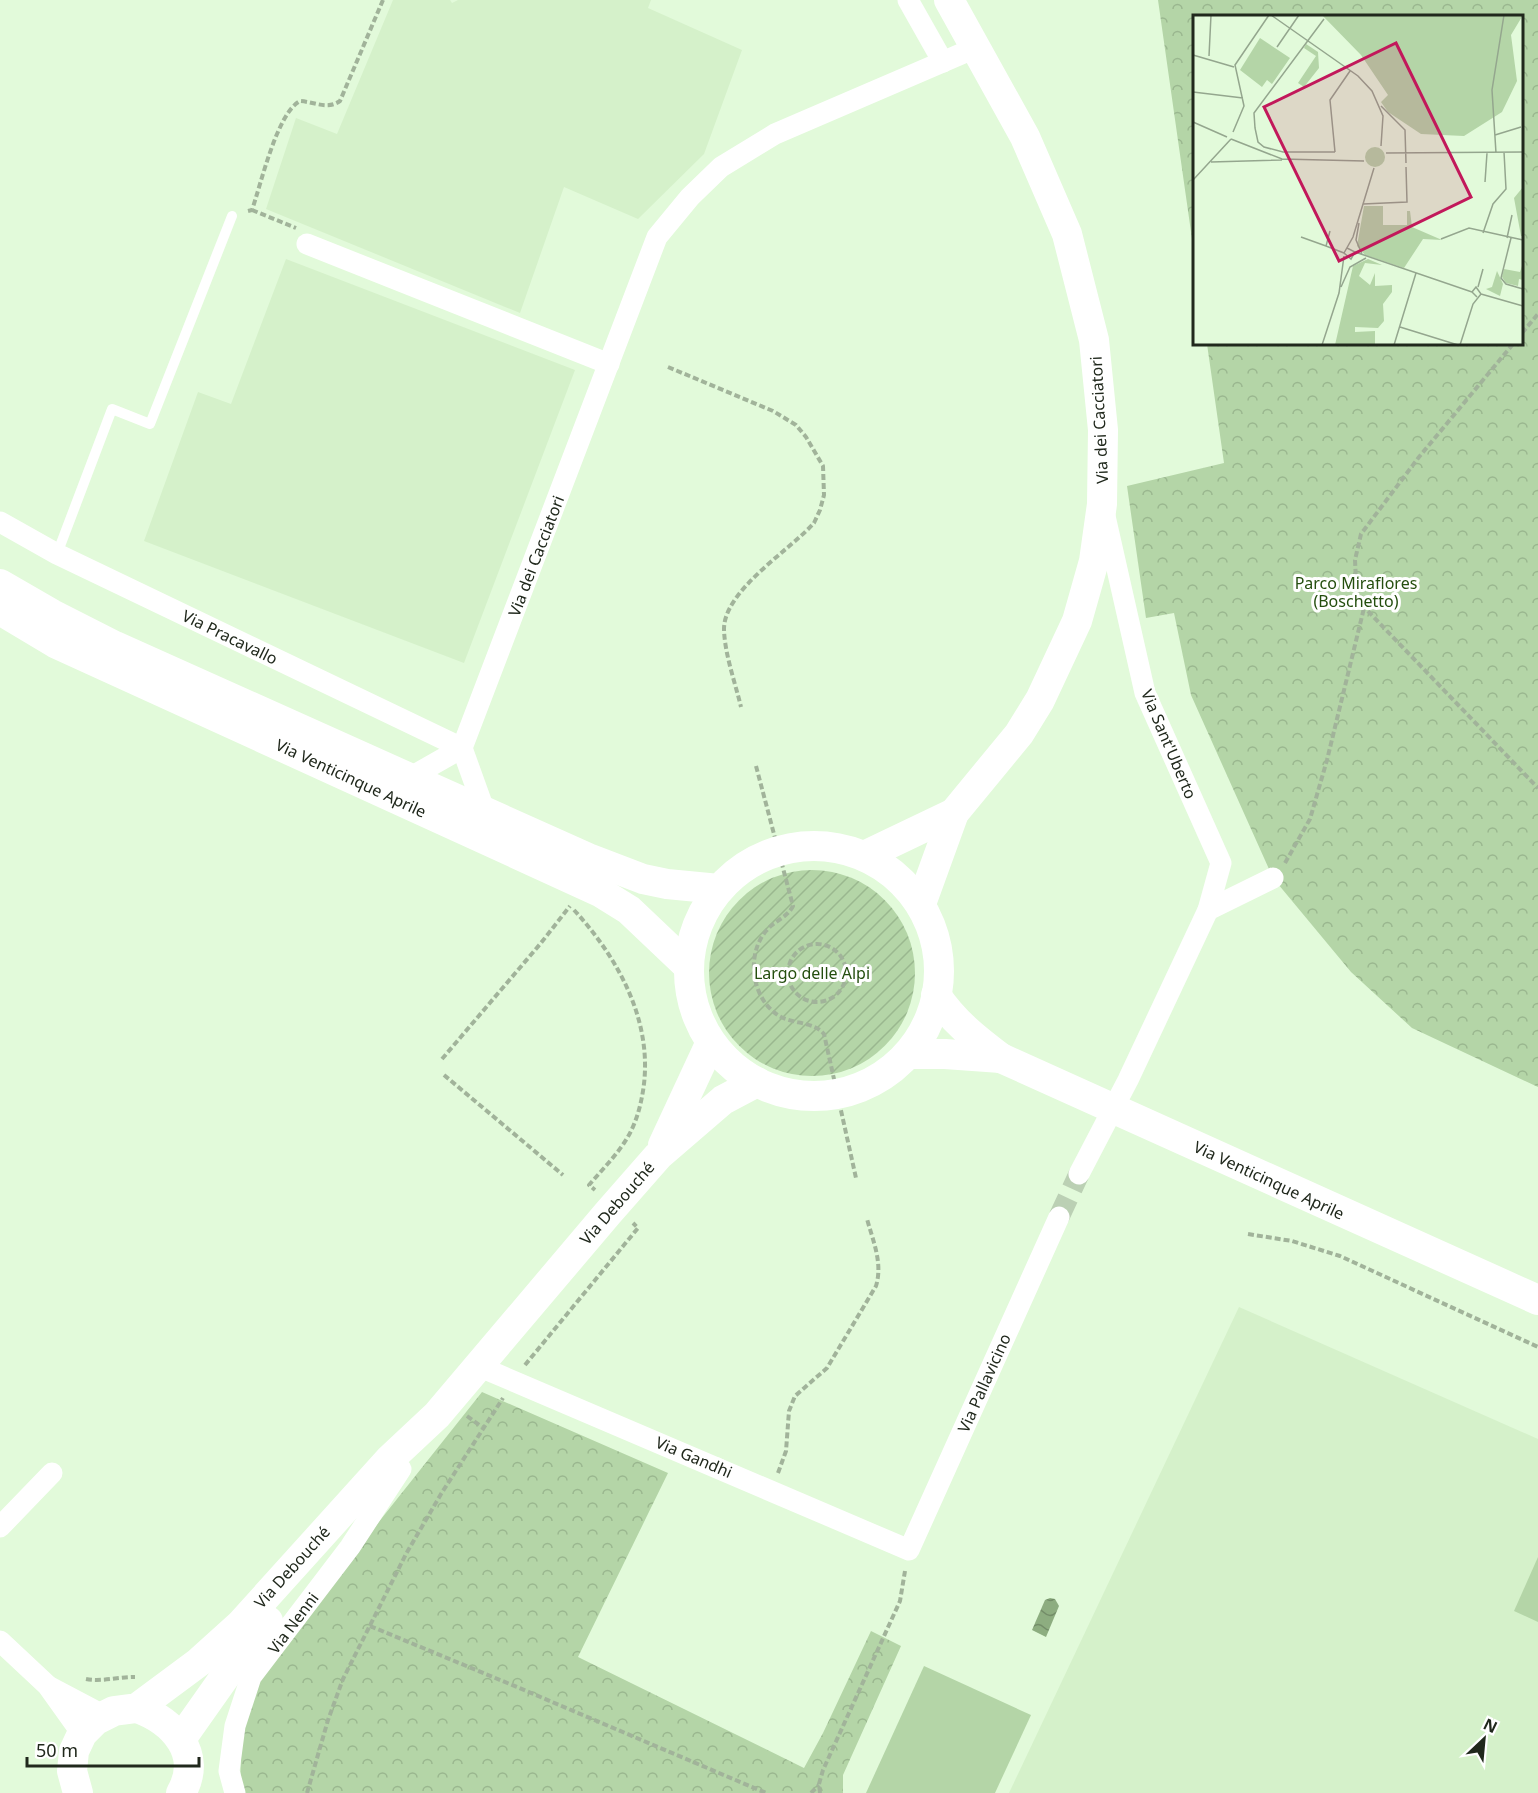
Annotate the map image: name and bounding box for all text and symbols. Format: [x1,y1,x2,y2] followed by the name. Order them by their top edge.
[1193,15,1523,345] inset map
[1085,356,1113,484] street label: Via dei Cacciatori
[503,492,569,620] street label: Via dei Cacciatori
[1295,572,1417,612] park label: Parco Miraflores (Boschetto)
[179,604,281,670] street label: Via Pracavallo
[1136,686,1202,802] street label: Via Sant'Uberto
[272,733,430,823] street label: Via Venticinque Aprile
[754,962,870,984] park label: Largo delle Alpi
[1190,1135,1348,1225] street label: Via Venticinque Aprile
[575,1157,659,1249] street label: Via Debouché
[952,1330,1016,1436] street label: Via Pallavicino
[652,1431,736,1483] street label: Via Gandhi
[249,1521,335,1613] street label: Via Debouché
[263,1588,323,1658] street label: Via Nenni
[1454,1709,1514,1769] north arrow
[1480,1713,1501,1738] text: N
[27,1730,200,1768] scale bar
[36,1738,78,1762] text: 50 m

